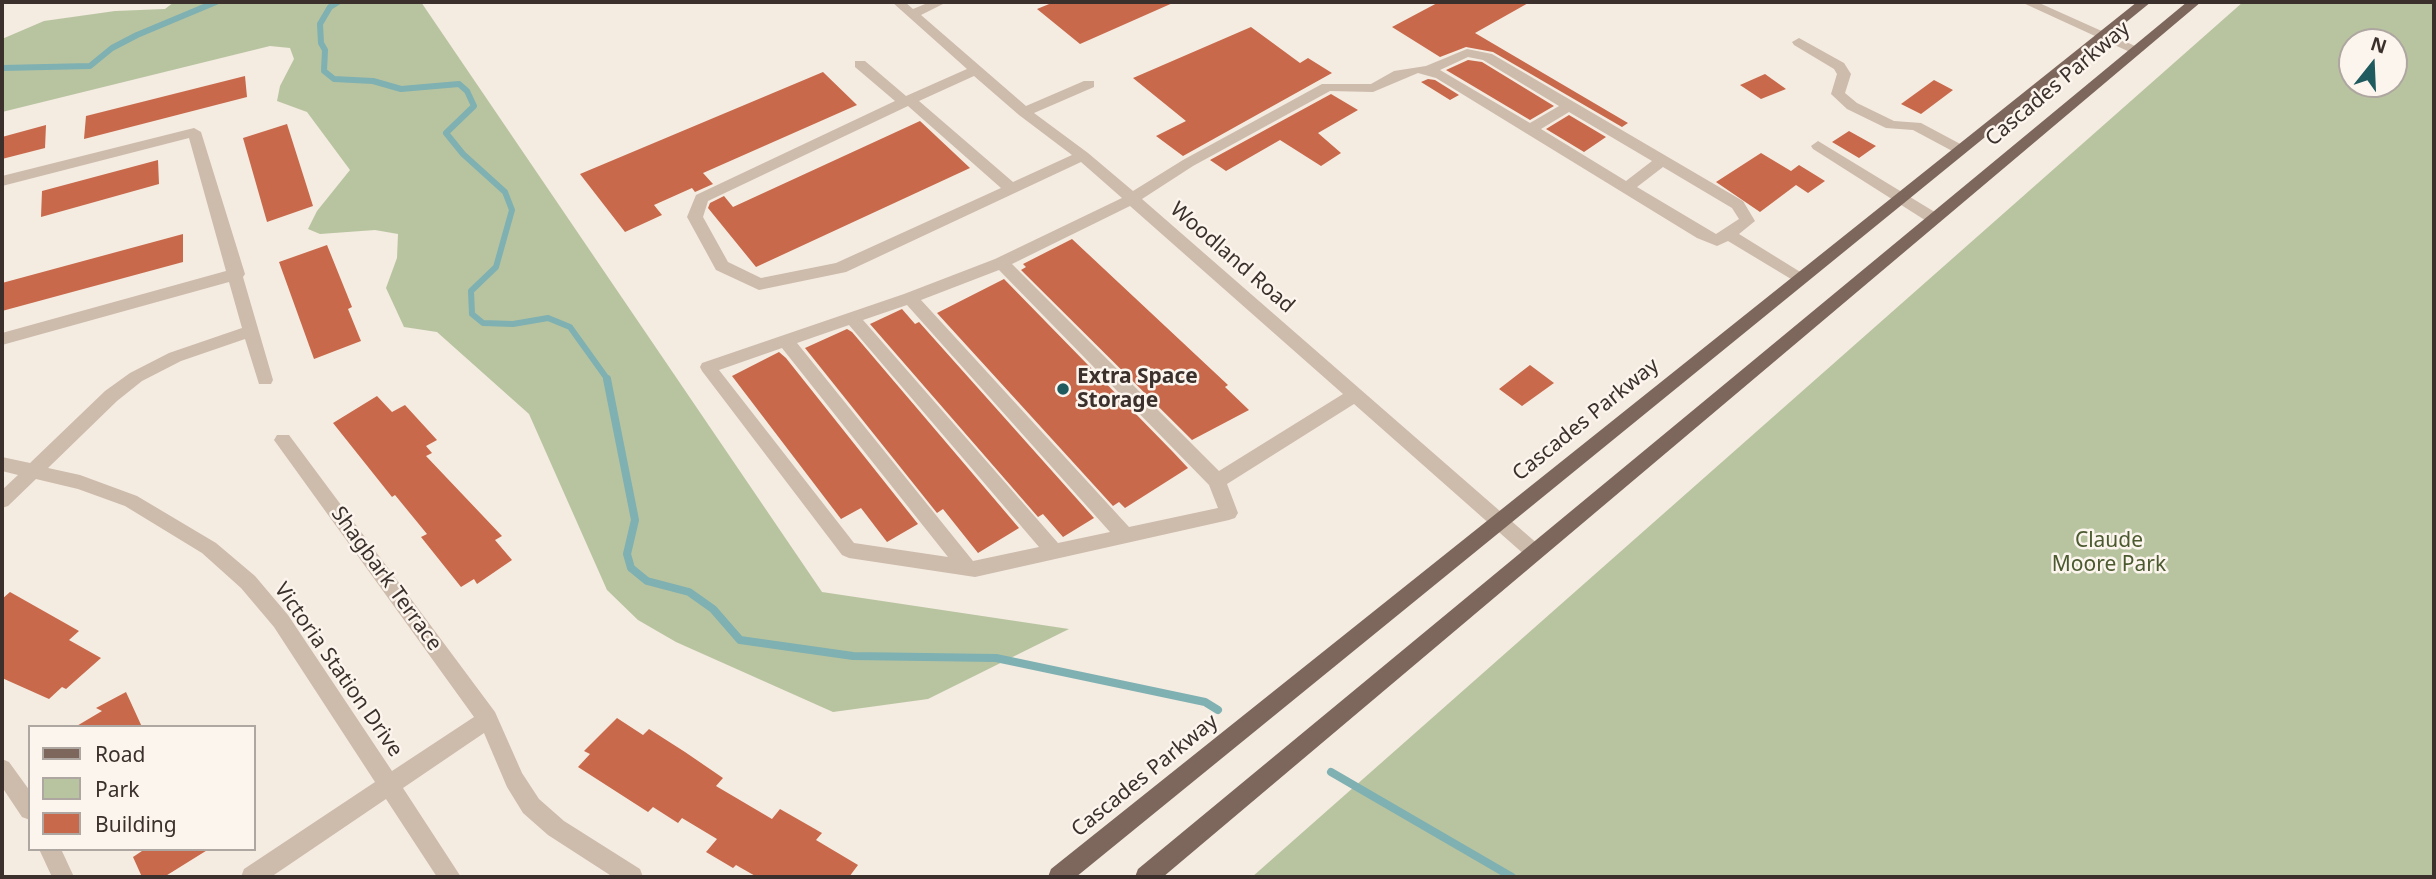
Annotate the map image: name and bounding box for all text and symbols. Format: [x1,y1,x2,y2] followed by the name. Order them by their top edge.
[1981,16,2135,152] street label: Cascades Parkway
[2338,28,2408,98] north arrow
[2367,30,2390,60] text: N
[1165,197,1299,319] street label: Woodland Road
[1508,353,1664,487] street label: Cascades Parkway
[1077,364,1198,414] place label: Extra Space Storage
[1055,381,1071,397] marker: Extra Space Storage
[325,502,447,656] street label: Shagbark Terrace
[2052,528,2166,578] park label: Claude Moore Park
[268,578,408,762] street label: Victoria Station Drive
[1067,709,1223,843] street label: Cascades Parkway
[28,725,256,851] legend
[95,740,145,768] text: Road
[95,775,139,803] text: Park
[95,810,177,838] text: Building

